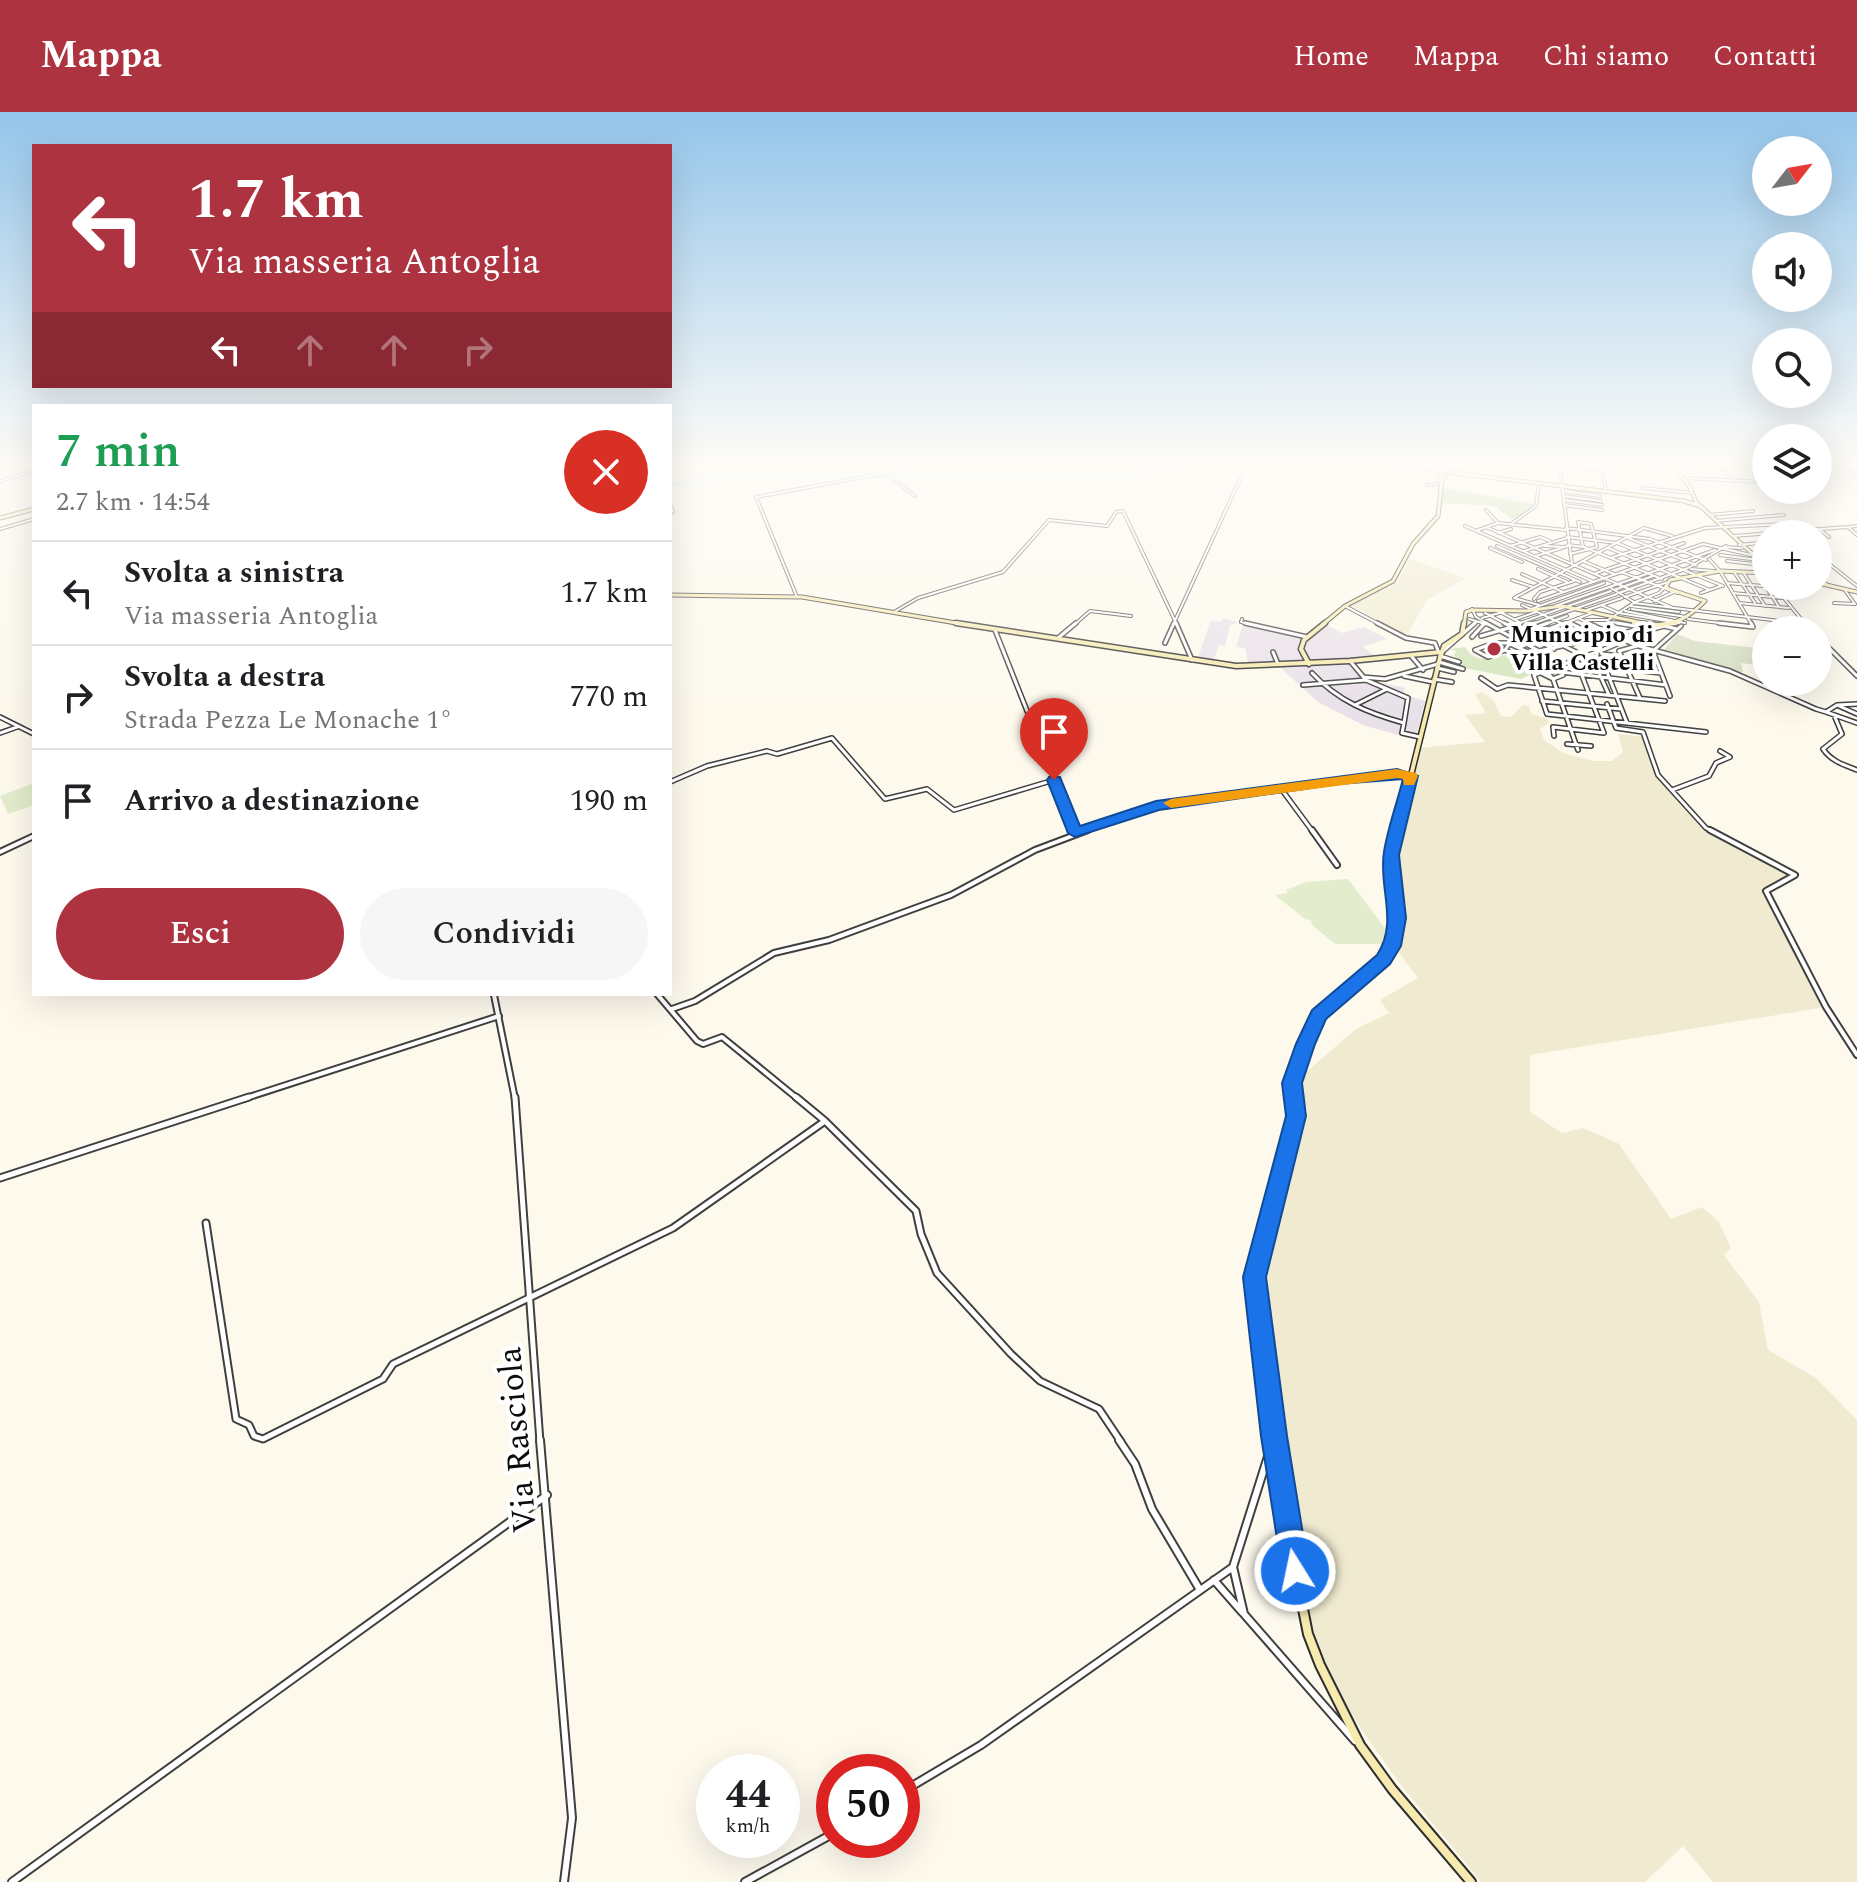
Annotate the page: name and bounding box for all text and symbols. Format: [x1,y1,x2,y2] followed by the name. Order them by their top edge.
[40,27,162,85] text: Mappa
[1293,35,1369,78] text: Home
[1413,35,1499,78] text: Mappa
[1543,35,1669,78] text: Chi siamo
[1713,35,1817,78] text: Contatti
[1752,136,1832,216] north arrow
[1752,136,1832,696] map controls
[188,158,364,243] text: 1.7 km
[56,176,160,280] icon: left
[1752,232,1832,312] button: sound
[188,235,540,290] text: Via masseria Antoglia
[204,328,248,372] icon: left
[288,328,332,372] icon: ahead
[372,328,416,372] icon: ahead
[456,328,500,372] icon: right
[1752,328,1832,408] button: search
[56,415,181,488] text: 7 min
[1752,424,1832,504] button: layers
[564,430,648,514] button: close
[56,482,210,522] text: 2.7 km · 14:54
[1752,520,1832,600] button: +
[124,550,344,596] text: Svolta a sinistra
[560,570,648,616] text: 1.7 km
[56,571,100,615] icon: left
[124,596,378,636] text: Via masseria Antoglia
[1752,616,1832,696] button: −
[1510,617,1654,681] place label: Municipio di Villa Castelli
[1485,640,1503,658] marker: Municipio di Villa Castelli
[124,654,325,700] text: Svolta a destra
[570,674,648,720] text: 770 m
[56,675,100,719] icon: right
[1020,698,1088,780] pin
[124,700,452,740] text: Strada Pezza Le Monache 1°
[1032,710,1076,754] icon: arrive
[124,778,420,824] text: Arrivo a destinazione
[570,778,648,824] text: 190 m
[56,779,100,823] icon: arrive
[56,888,344,980] button: Esci
[360,888,648,980] button: Condividi
[484,1344,552,1535] street label: Via Rasciola
[1253,1529,1337,1613] position arrow
[816,1754,920,1858] speed limit sign: 50
[726,1765,770,1826] text: 44
[726,1811,771,1841] text: km/h

